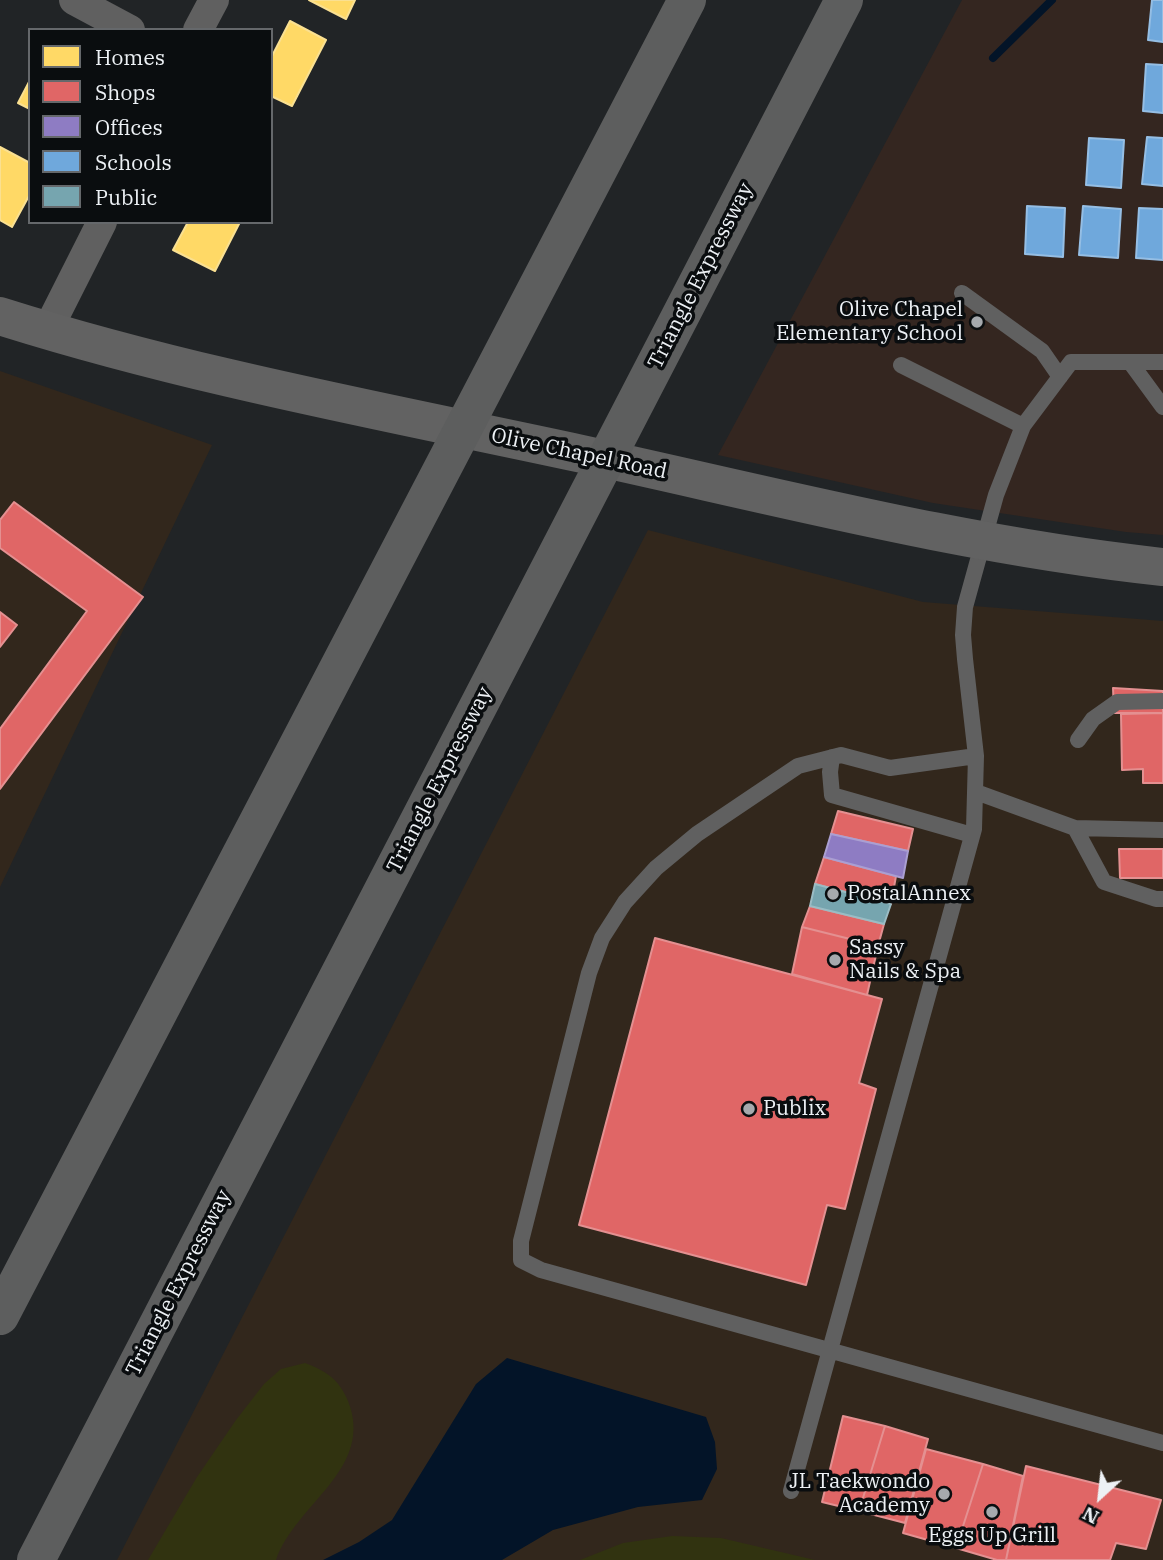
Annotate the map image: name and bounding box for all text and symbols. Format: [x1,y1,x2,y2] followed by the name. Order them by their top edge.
[28,28,273,224] legend
[95,43,165,71] text: Homes
[95,78,155,106] text: Shops
[95,113,163,141] text: Offices
[95,148,172,176] text: Schools
[643,179,759,373] street label: Triangle Expressway
[95,183,157,211] text: Public
[776,297,963,347] place label: Olive Chapel Elementary School
[969,314,985,330] marker: Olive Chapel Elementary School
[489,423,669,485] street label: Olive Chapel Road
[382,683,498,877] street label: Triangle Expressway
[847,881,971,907] place label: PostalAnnex
[825,886,841,902] marker: PostalAnnex
[849,935,961,985] place label: Sassy Nails & Spa
[827,952,843,968] marker: Sassy Nails & Spa
[763,1096,826,1122] place label: Publix
[741,1101,757,1117] marker: Publix
[121,1186,237,1380] street label: Triangle Expressway
[1065,1462,1135,1532] north arrow
[789,1469,930,1519] place label: JL Taekwondo Academy
[936,1486,952,1502] marker: JL Taekwondo Academy
[1078,1502,1103,1530] text: N
[984,1504,1000,1520] marker: Eggs Up Grill
[928,1523,1056,1549] place label: Eggs Up Grill

